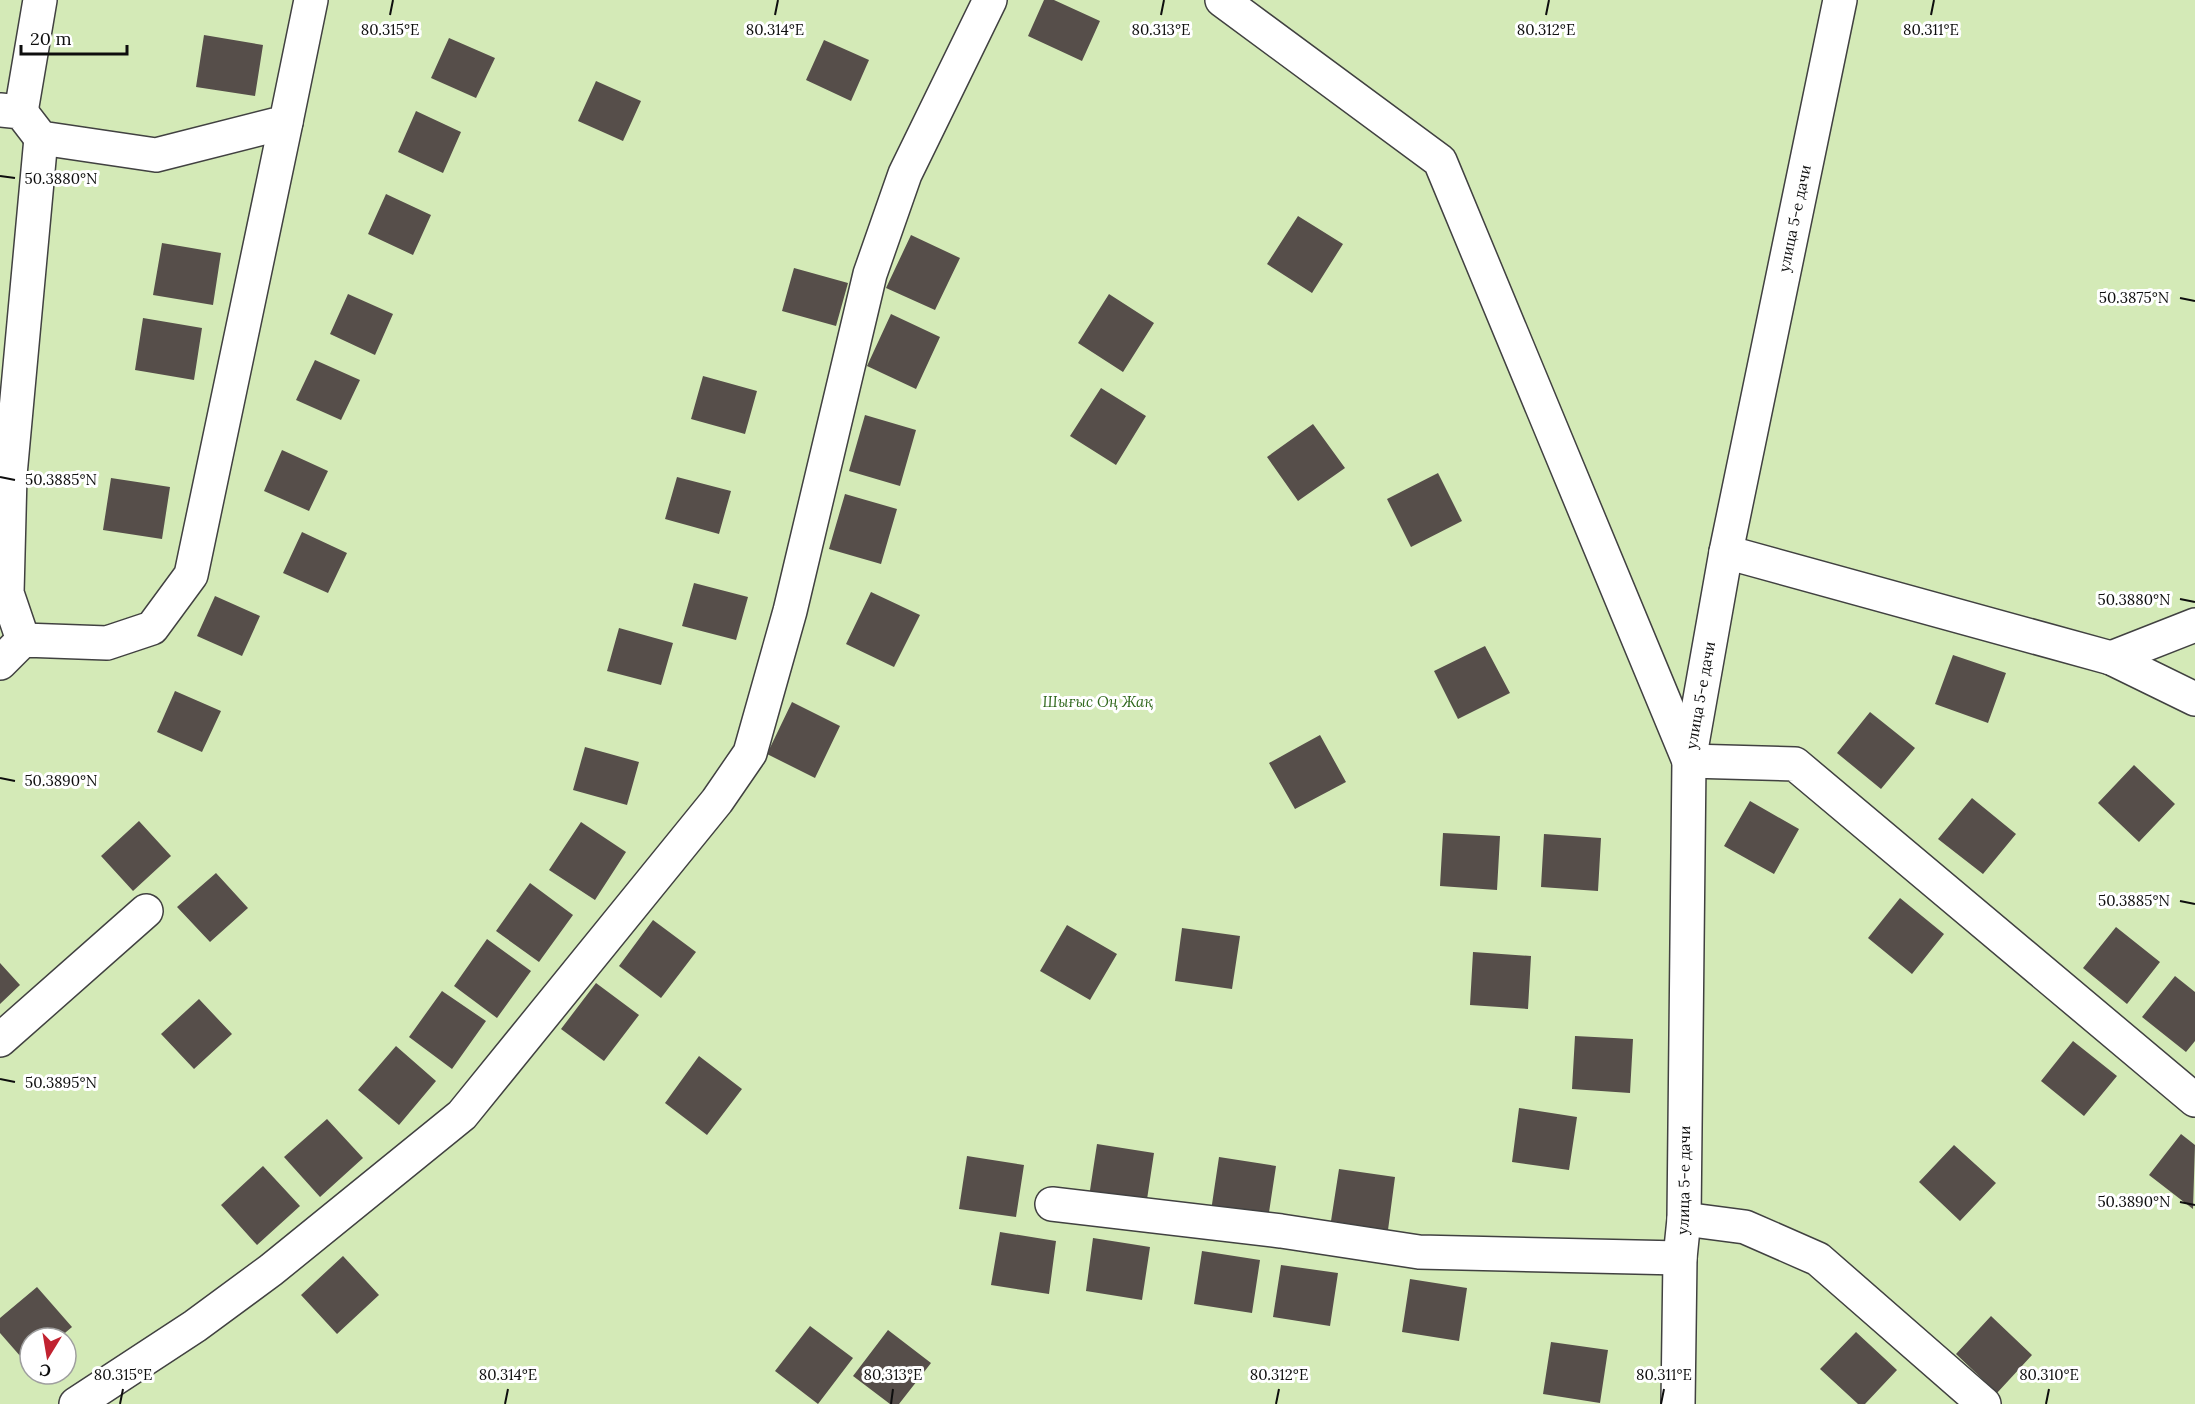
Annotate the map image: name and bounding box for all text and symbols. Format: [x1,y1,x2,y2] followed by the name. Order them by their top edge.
[21,18,128,56] scale bar
[361,20,419,39] text: 80.315°E
[746,20,804,39] text: 80.314°E
[1132,20,1190,39] text: 80.313°E
[1517,20,1575,39] text: 80.312°E
[1903,20,1959,39] text: 80.311°E
[30,27,72,50] text: 20 m
[1774,163,1815,274] street label: улица 5-е дачи
[25,169,97,188] text: 50.3880°N
[2099,288,2169,307] text: 50.3875°N
[25,470,97,489] text: 50.3885°N
[2098,590,2170,609] text: 50.3880°N
[1681,640,1719,751] street label: улица 5-е дачи
[1043,692,1153,711] park label: Шығыс Оң Жақ
[24,771,98,790] text: 50.3890°N
[2098,891,2170,910] text: 50.3885°N
[25,1073,97,1092] text: 50.3895°N
[1672,1126,1694,1236] street label: улица 5-е дачи
[2097,1192,2171,1211] text: 50.3890°N
[18,1326,78,1386] north arrow
[38,1360,52,1382] text: С
[94,1365,152,1384] text: 80.315°E
[479,1365,537,1384] text: 80.314°E
[864,1365,922,1384] text: 80.313°E
[1250,1365,1308,1384] text: 80.312°E
[1636,1365,1692,1384] text: 80.311°E
[2019,1365,2079,1384] text: 80.310°E

